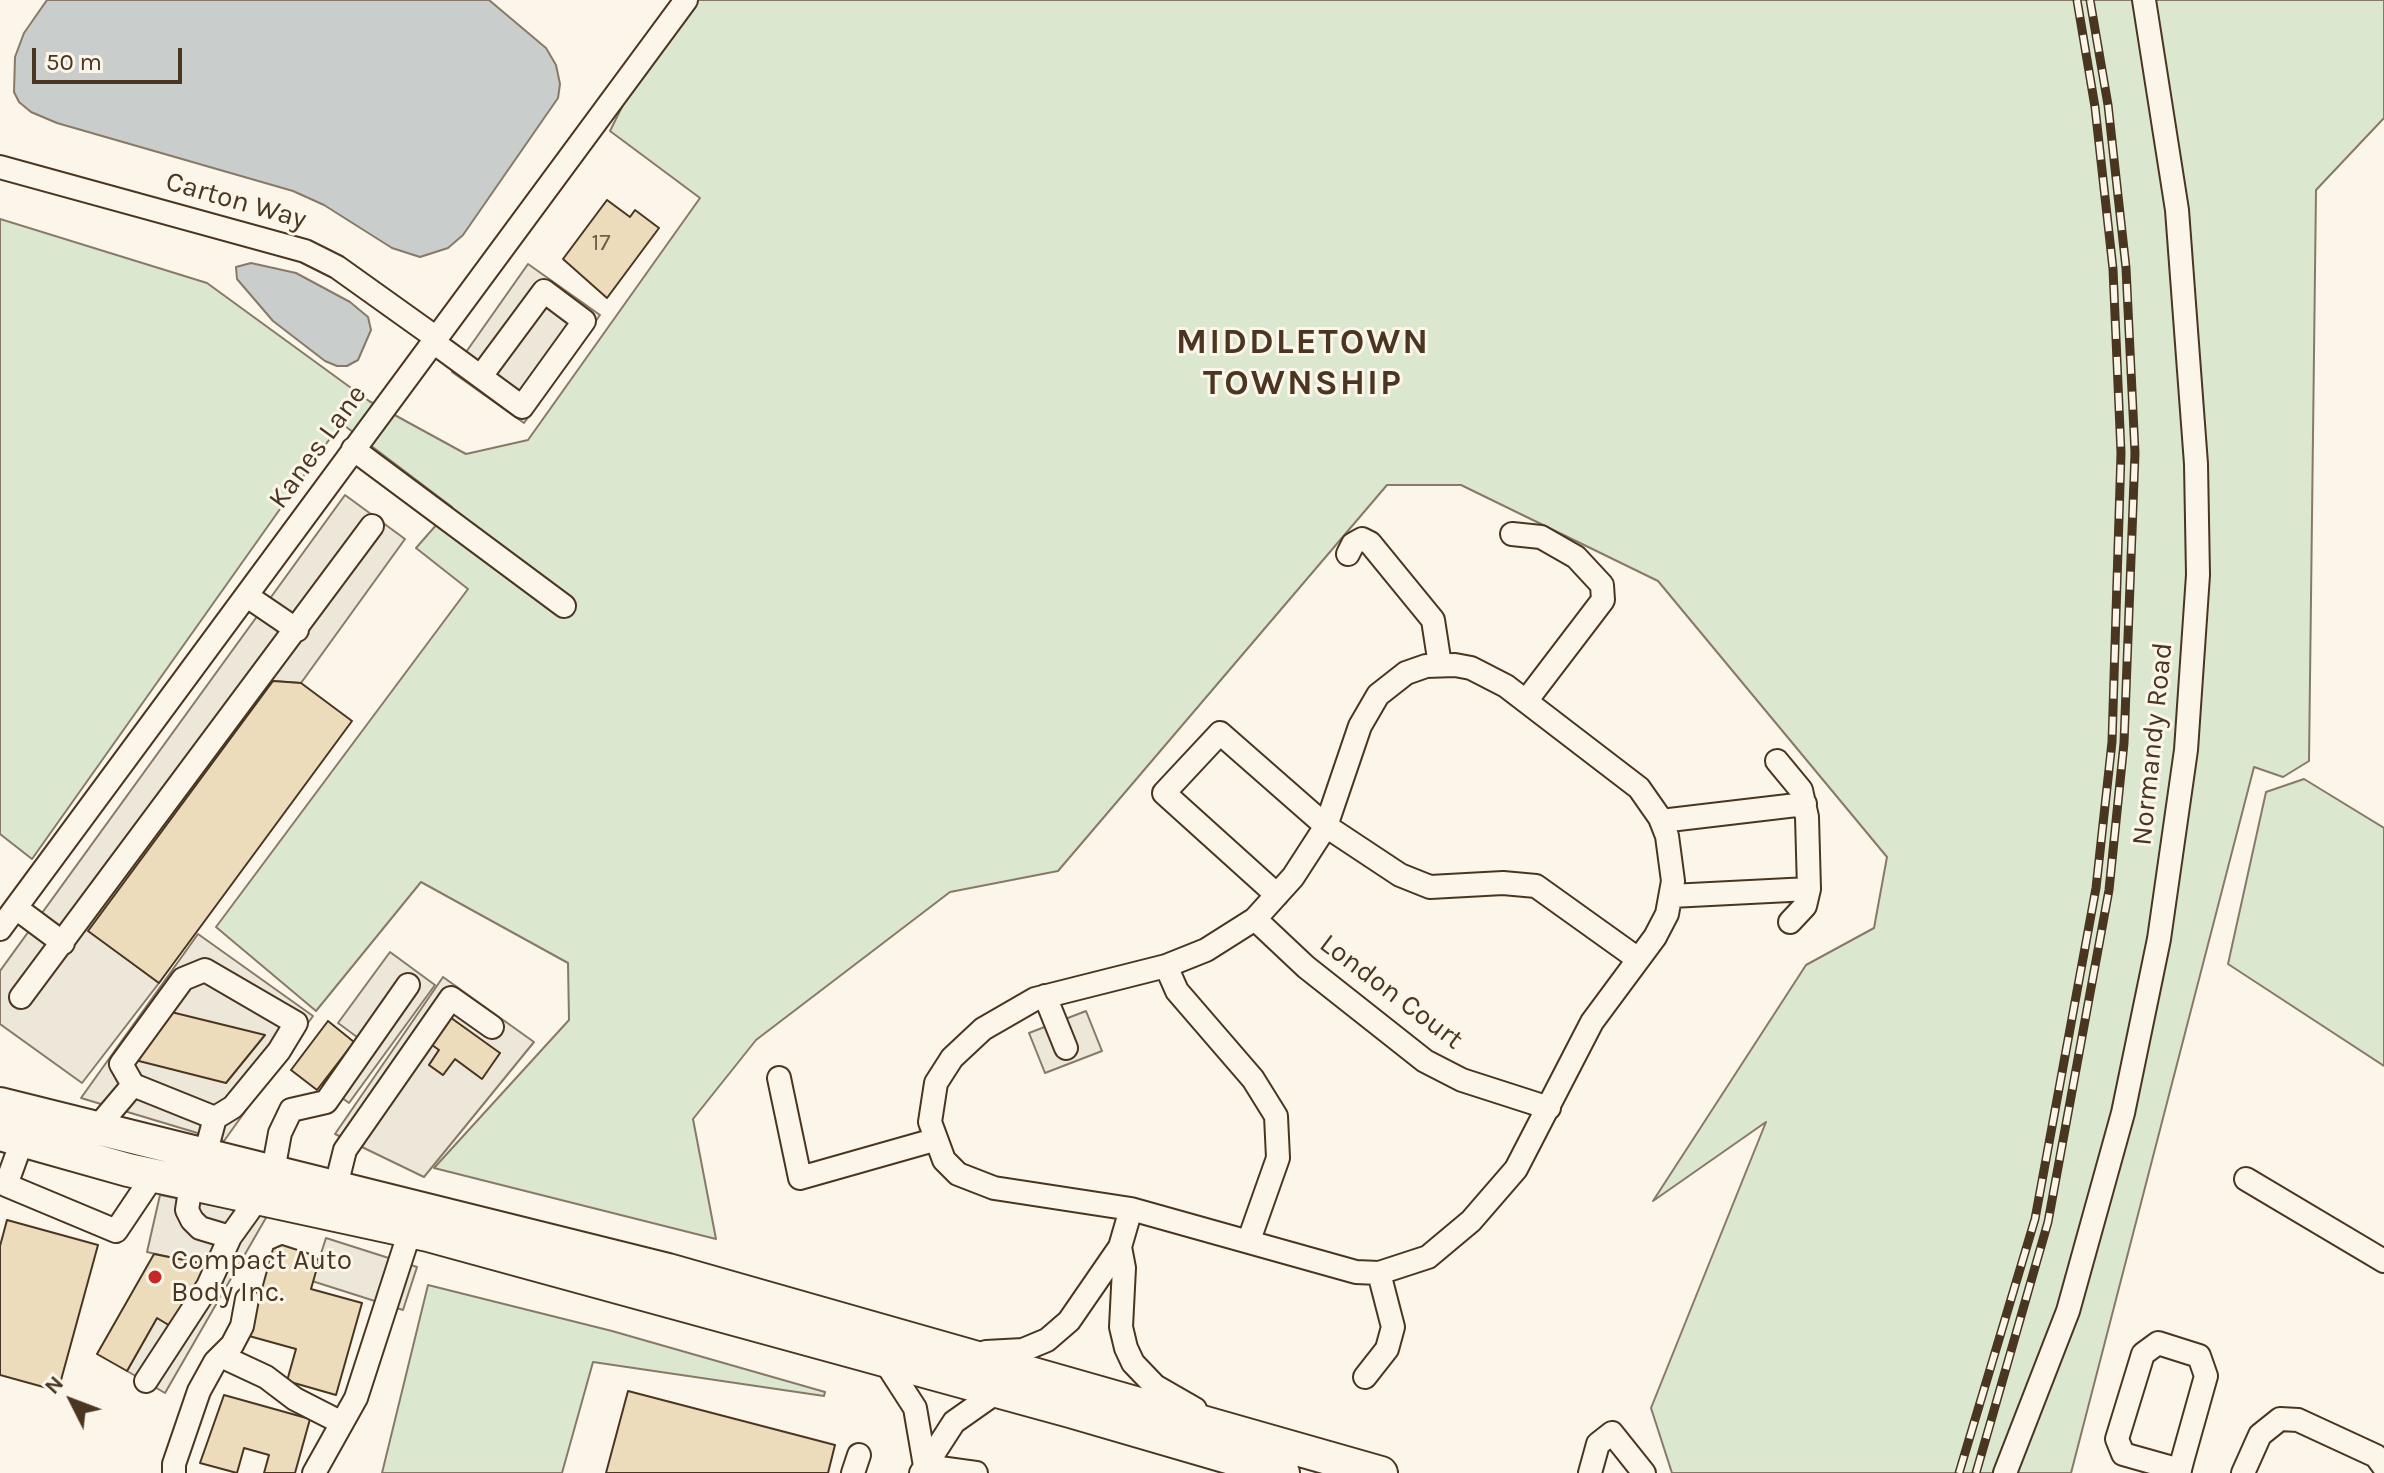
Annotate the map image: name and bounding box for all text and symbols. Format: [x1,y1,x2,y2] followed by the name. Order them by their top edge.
[36,32,186,82] scale bar
[46,48,102,76] text: 50 m
[162,165,310,237] street label: Carton Way
[591,229,611,257] house number: 17
[1176,321,1430,406] district label: MIDDLETOWN TOWNSHIP
[262,379,374,515] street label: Kanes Lane
[2126,641,2180,847] street label: Normandy Road
[1313,927,1469,1057] street label: London Court
[171,1244,352,1310] place label: Compact Auto Body Inc.
[146,1268,164,1286] marker: Compact Auto Body Inc.
[32,1361,112,1441] north arrow
[39,1370,69,1400] text: N

